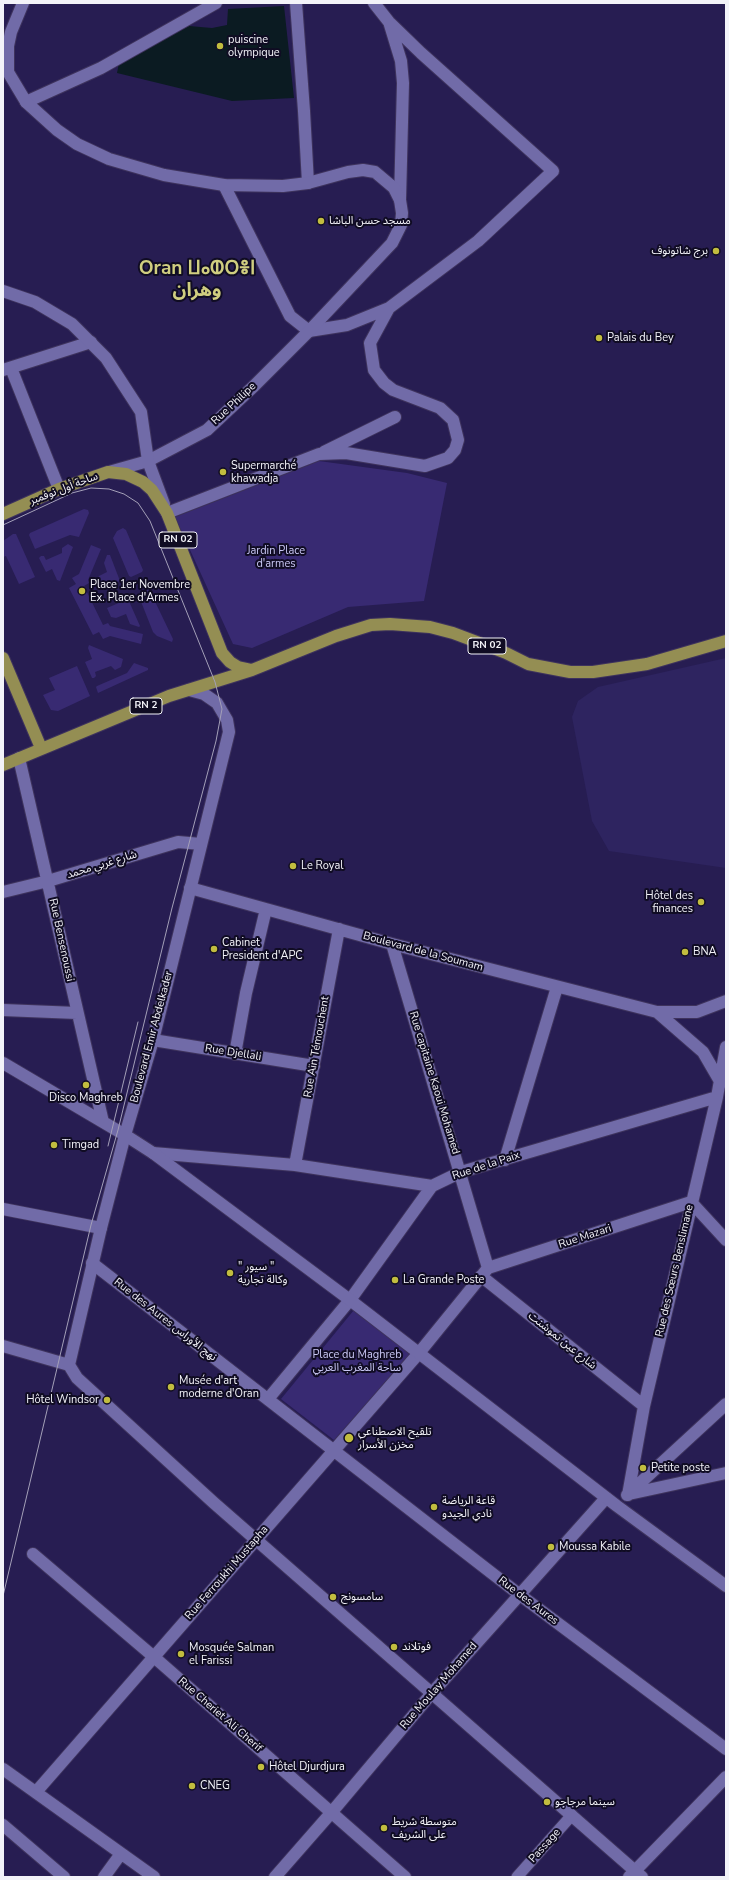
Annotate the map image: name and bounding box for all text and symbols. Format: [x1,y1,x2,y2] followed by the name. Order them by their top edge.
[228,33,280,59] place label: puiscine olympique
[215,41,225,51] marker: puiscine olympique
[329,214,411,228] place label: مسجد حسن الباشا
[316,216,326,226] marker: مسجد حسن الباشا
[652,244,708,258] place label: برج شاتونوف
[711,246,721,256] marker: برج شاتونوف
[139,258,255,302] district label: Oran ⵡⴰⵀⵔⴻⵏ وهران
[607,331,674,345] place label: Palais du Bey
[594,333,604,343] marker: Palais du Bey
[209,380,259,428] street label: Rue Philipe
[231,459,296,485] place label: Supermarché khawadja
[218,467,228,477] marker: Supermarché khawadja
[28,470,100,508] street label: ساحة أول نوفمبر
[159,532,197,548] road number: RN 02
[247,544,305,570] park label: Jardin Place d'armes
[90,578,190,604] place label: Place 1er Novembre Ex. Place d'Armes
[77,586,87,596] marker: Place 1er Novembre Ex. Place d'Armes
[468,638,506,654] road number: RN 02
[130,698,162,714] road number: RN 2
[65,848,139,882] street label: شارع غربي محمد
[301,859,343,873] place label: Le Royal
[288,861,298,871] marker: Le Royal
[645,889,693,915] place label: Hôtel des finances
[46,897,76,983] street label: Rue Bensenoussi
[696,897,706,907] marker: Hôtel des finances
[361,930,485,974] street label: Boulevard de la Soumam
[222,936,303,962] place label: Cabinet President d'APC
[209,944,219,954] marker: Cabinet President d'APC
[693,945,717,959] place label: BNA
[680,947,690,957] marker: BNA
[128,970,176,1104] street label: Boulevard Emir Abdelkader
[302,995,332,1099] street label: Rue Aïn Témouchent
[406,1010,462,1156] street label: Rue capitaine Kaoui Mohamed
[204,1042,262,1064] street label: Rue Djellali
[81,1080,91,1090] marker: Disco Maghreb
[49,1091,123,1105] place label: Disco Maghreb
[62,1138,99,1152] place label: Timgad
[49,1140,59,1150] marker: Timgad
[451,1149,521,1183] street label: Rue de la Paix
[653,1203,697,1339] street label: Rue des Sœurs Benslimane
[557,1222,613,1252] street label: Rue Mazari
[238,1260,288,1286] place label: " سيور " وكالة تجارية
[225,1268,235,1278] marker: " سيور " وكالة تجارية
[403,1273,484,1287] place label: La Grande Poste
[390,1275,400,1285] marker: La Grande Poste
[111,1276,219,1364] street label: Rue des Aures نهج الأوراس
[525,1309,599,1373] street label: شارع عين تموشنت
[312,1348,402,1374] park label: Place du Maghreb ساحة المغرب العربي
[179,1374,259,1400] place label: Musée d'art moderne d'Oran
[166,1382,176,1392] marker: Musée d'art moderne d'Oran
[26,1393,99,1407] place label: Hôtel Windsor
[102,1395,112,1405] marker: Hôtel Windsor
[358,1425,431,1451] place label: تلقيح الاصطناعي مخزن الأسرار
[343,1432,355,1444] marker: تلقيح الاصطناعي مخزن الأسرار
[651,1461,710,1475] place label: Petite poste
[638,1463,648,1473] marker: Petite poste
[442,1494,495,1520] place label: قاعة الرياضة نادي الجيدو
[429,1502,439,1512] marker: قاعة الرياضة نادي الجيدو
[183,1523,271,1623] street label: Rue Ferroukhi Mustapha
[559,1540,631,1554] place label: Moussa Kabile
[546,1542,556,1552] marker: Moussa Kabile
[495,1574,561,1628] street label: Rue des Aures
[341,1590,383,1604] place label: سامسونج
[328,1592,338,1602] marker: سامسونج
[398,1640,480,1732] street label: Rue Moulay Mohamed
[402,1640,431,1654] place label: فوتلاند
[189,1641,274,1667] place label: Mosquée Salman el Farissi
[389,1642,399,1652] marker: فوتلاند
[176,1649,186,1659] marker: Mosquée Salman el Farissi
[175,1675,265,1755] street label: Rue Cheriet Ali Cherif
[269,1760,345,1774] place label: Hôtel Djurdjura
[256,1762,266,1772] marker: Hôtel Djurdjura
[200,1779,230,1793] place label: CNEG
[187,1781,197,1791] marker: CNEG
[555,1795,615,1809] place label: سينما مرجاجو
[542,1797,552,1807] marker: سينما مرجاجو
[392,1815,457,1841] place label: متوسطة شريط على الشريف
[379,1823,389,1833] marker: متوسطة شريط على الشريف
[526,1826,564,1866] street label: Passage

